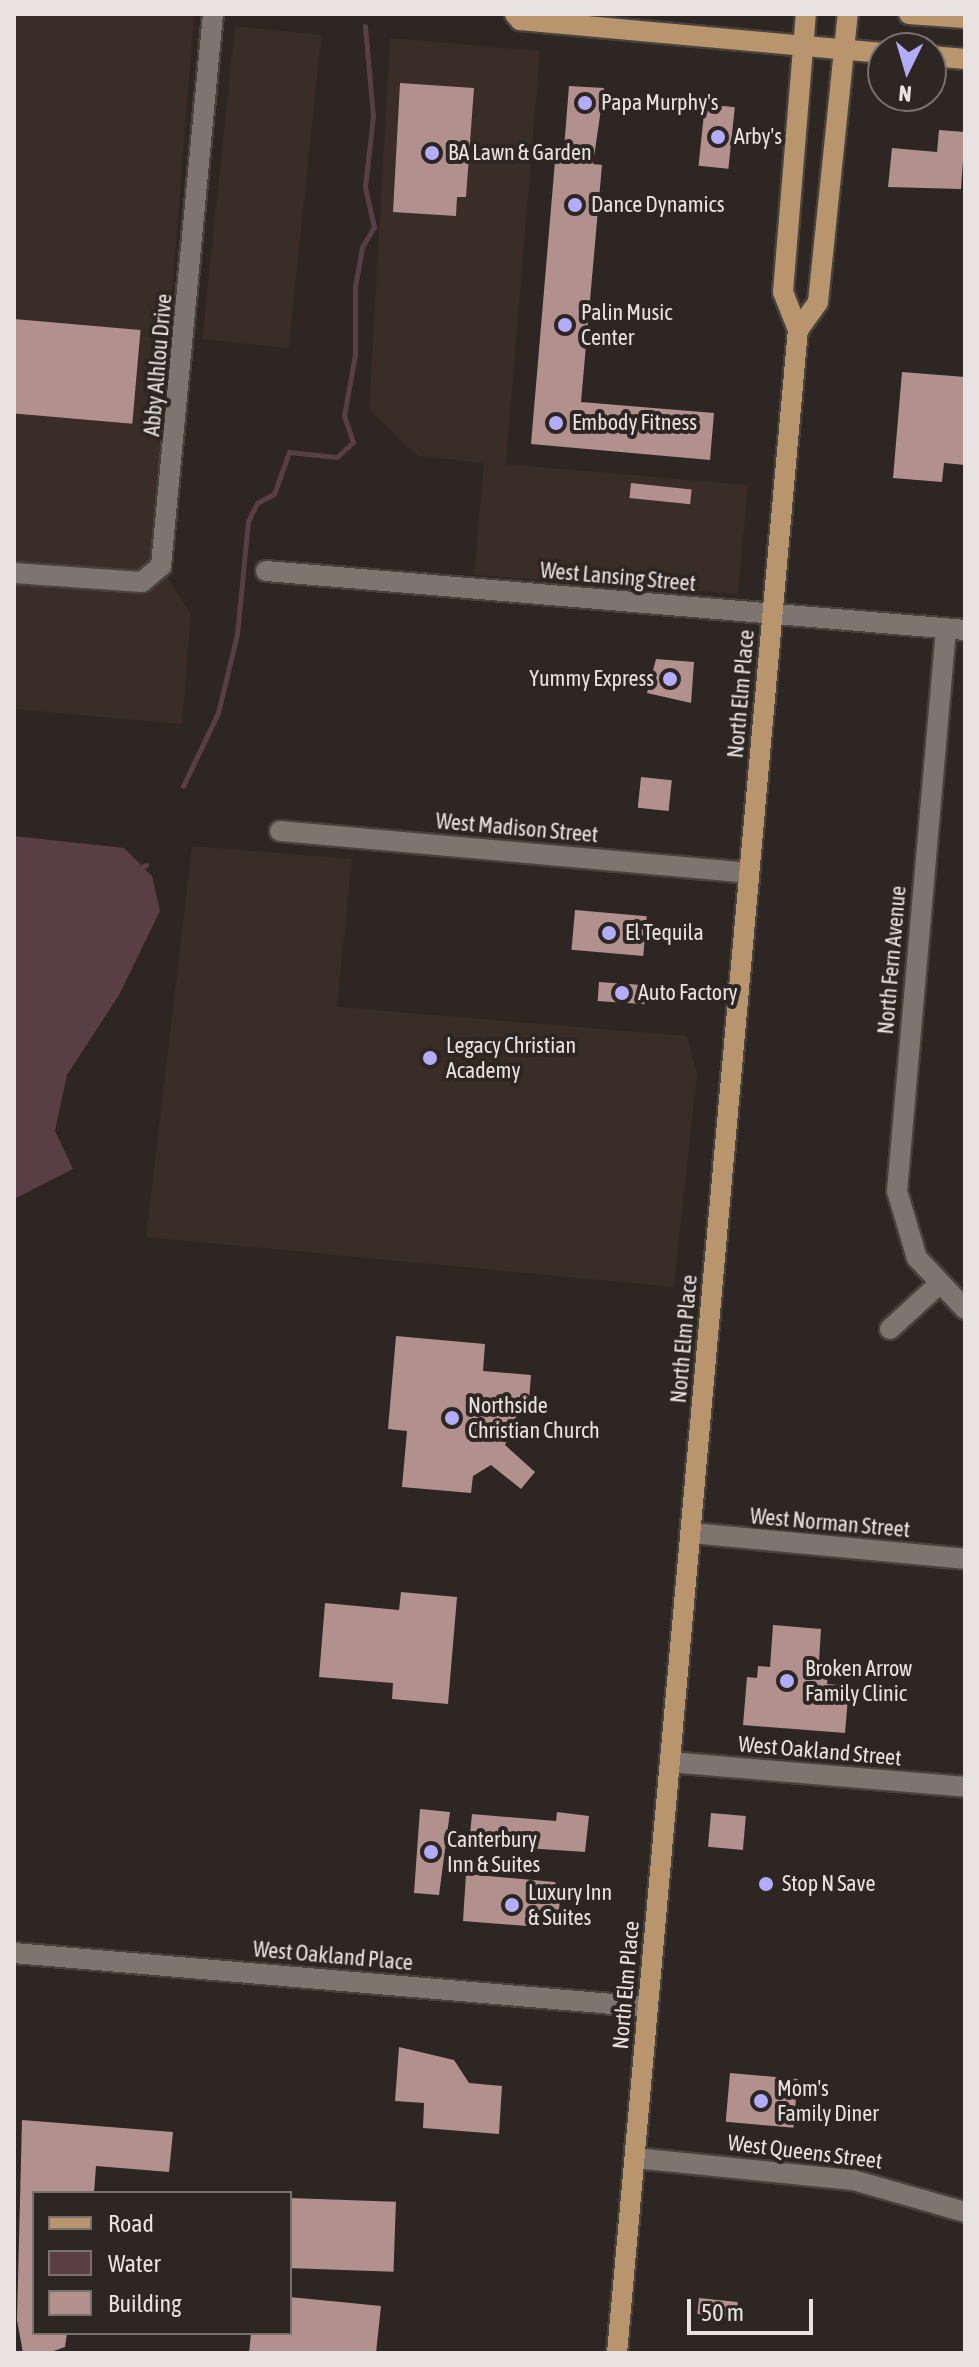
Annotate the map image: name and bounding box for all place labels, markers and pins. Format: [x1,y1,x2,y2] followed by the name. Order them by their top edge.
[601,90,719,116] place label: Papa Murphy's
[576,94,594,112] marker: Papa Murphy's
[734,124,782,150] place label: Arby's
[709,128,727,146] marker: Arby's
[448,140,592,166] place label: BA Lawn & Garden
[423,144,441,162] marker: BA Lawn & Garden
[591,192,724,218] place label: Dance Dynamics
[566,196,584,214] marker: Dance Dynamics
[581,299,672,350] place label: Palin Music Center
[556,316,574,334] marker: Palin Music Center
[572,410,697,436] place label: Embody Fitness
[547,414,565,432] marker: Embody Fitness
[529,666,654,692] place label: Yummy Express
[661,670,679,688] marker: Yummy Express
[625,920,704,946] place label: El Tequila
[600,924,618,942] marker: El Tequila
[638,980,738,1006] place label: Auto Factory
[613,984,631,1002] marker: Auto Factory
[446,1032,576,1084] place label: Legacy Christian Academy
[421,1049,439,1067] marker: Legacy Christian Academy
[468,1392,600,1444] place label: Northside Christian Church
[443,1409,461,1427] marker: Northside Christian Church
[805,1655,912,1706] place label: Broken Arrow Family Clinic
[776,1670,798,1692] marker: Broken Arrow Family Clinic
[447,1826,540,1878] place label: Canterbury Inn & Suites
[422,1843,440,1861] marker: Canterbury Inn & Suites
[782,1871,875,1897] place label: Stop N Save
[757,1875,775,1893] marker: Stop N Save
[528,1879,612,1930] place label: Luxury Inn & Suites
[503,1896,521,1914] marker: Luxury Inn & Suites
[777,2075,879,2126] place label: Mom's Family Diner
[752,2092,770,2110] marker: Mom's Family Diner

